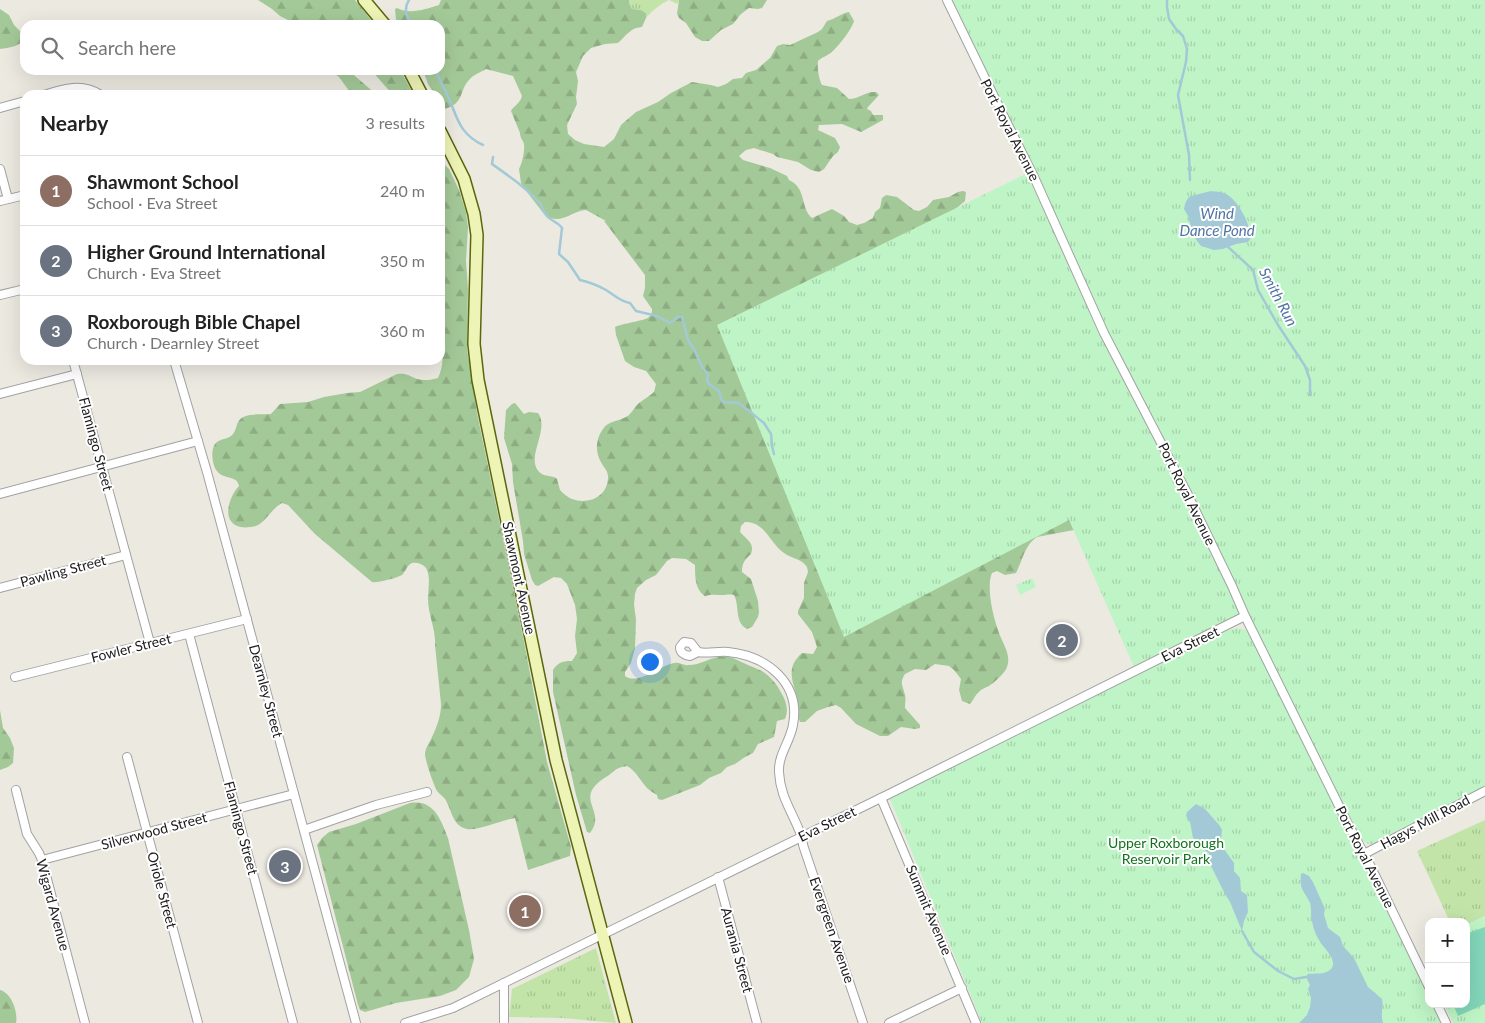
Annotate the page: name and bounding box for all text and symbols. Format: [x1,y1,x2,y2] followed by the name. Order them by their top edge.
[20,20,445,75] search box
[38,34,66,62] icon: search
[78,36,176,59] text: Search here
[977,76,1044,184] street label: Port Royal Avenue
[40,110,108,135] text: Nearby
[365,113,425,132] text: 3 results
[87,170,239,193] text: Shawmont School
[51,181,61,200] text: 1
[380,181,425,200] text: 240 m
[87,193,218,212] text: School · Eva Street
[1179,204,1255,239] water label: Wind Dance Pond
[87,240,326,263] text: Higher Ground International
[51,251,61,270] text: 2
[380,251,425,270] text: 350 m
[87,263,221,282] text: Church · Eva Street
[1256,264,1302,329] water label: Smith Run
[87,310,301,333] text: Roxborough Bible Chapel
[51,321,61,340] text: 3
[380,321,425,340] text: 360 m
[87,333,259,352] text: Church · Dearnley Street
[76,395,117,493] street label: Flamingo Street
[1155,439,1220,548] street label: Port Royal Avenue
[499,520,540,636] street label: Shawmont Avenue
[18,551,108,590] street label: Pawling Street
[1046,621,1078,659] pin: 2
[1158,622,1221,665] street label: Eva Street
[89,629,173,666] street label: Fowler Street
[246,642,287,739] street label: Dearnley Street
[637,649,663,675] your location
[221,779,262,877] street label: Flamingo Street
[1377,791,1472,852] street label: Hagys Mill Road
[795,802,858,845] street label: Eva Street
[1332,803,1399,911] street label: Port Royal Avenue
[99,808,209,853] street label: Silverwood Street
[1108,834,1224,867] park label: Upper Roxborough Reservoir Park
[269,847,301,885] pin: 3
[144,850,181,930] street label: Oriole Street
[33,857,74,953] street label: Wigard Avenue
[903,862,956,957] street label: Summit Avenue
[806,874,859,985] street label: Evergreen Avenue
[509,892,541,930] pin: 1
[718,905,757,994] street label: Aurania Street
[1425,918,1470,1008] map controls
[1425,918,1470,963] button: +
[1425,963,1470,1008] button: −

